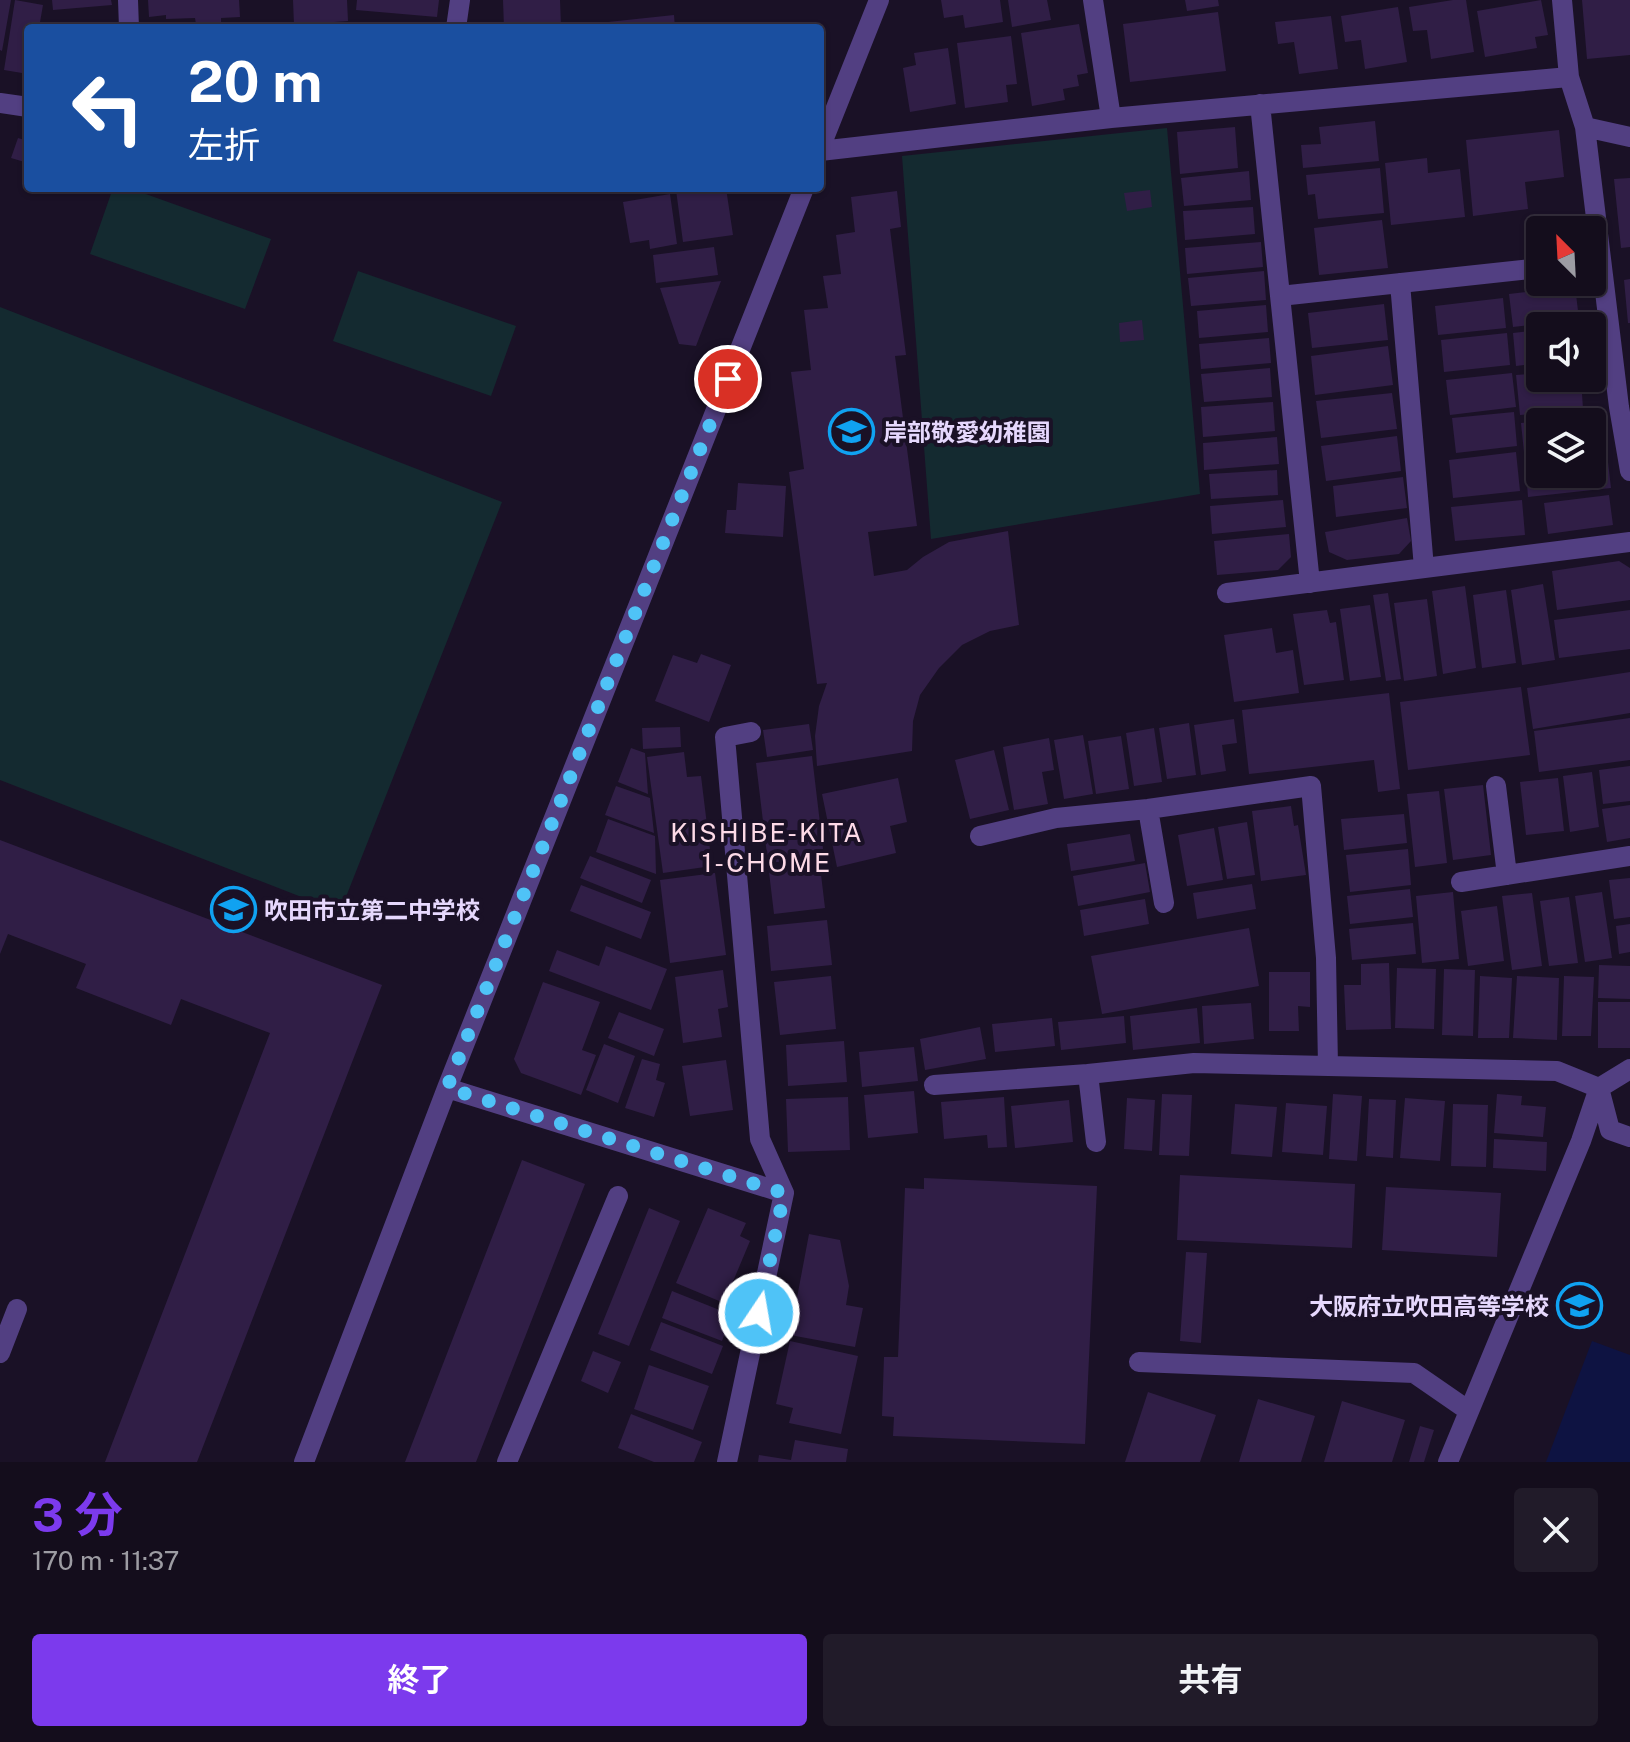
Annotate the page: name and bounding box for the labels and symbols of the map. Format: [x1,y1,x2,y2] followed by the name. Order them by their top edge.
[1526,216,1606,296] north arrow
[694,345,762,413] pin
[828,408,876,456] school or university icon: 岸部敬愛幼稚園
[883,418,1051,446] place label: 岸部敬愛幼稚園
[670,817,864,878] district label: KISHIBE-KITA 1-CHOME
[209,886,257,934] school or university icon: 吹田市立第二中学校
[264,896,480,924] place label: 吹田市立第二中学校
[717,1271,801,1355] position arrow
[1556,1282,1604,1330] school or university icon: 大阪府立吹田高等学校
[1309,1292,1549,1320] place label: 大阪府立吹田高等学校

